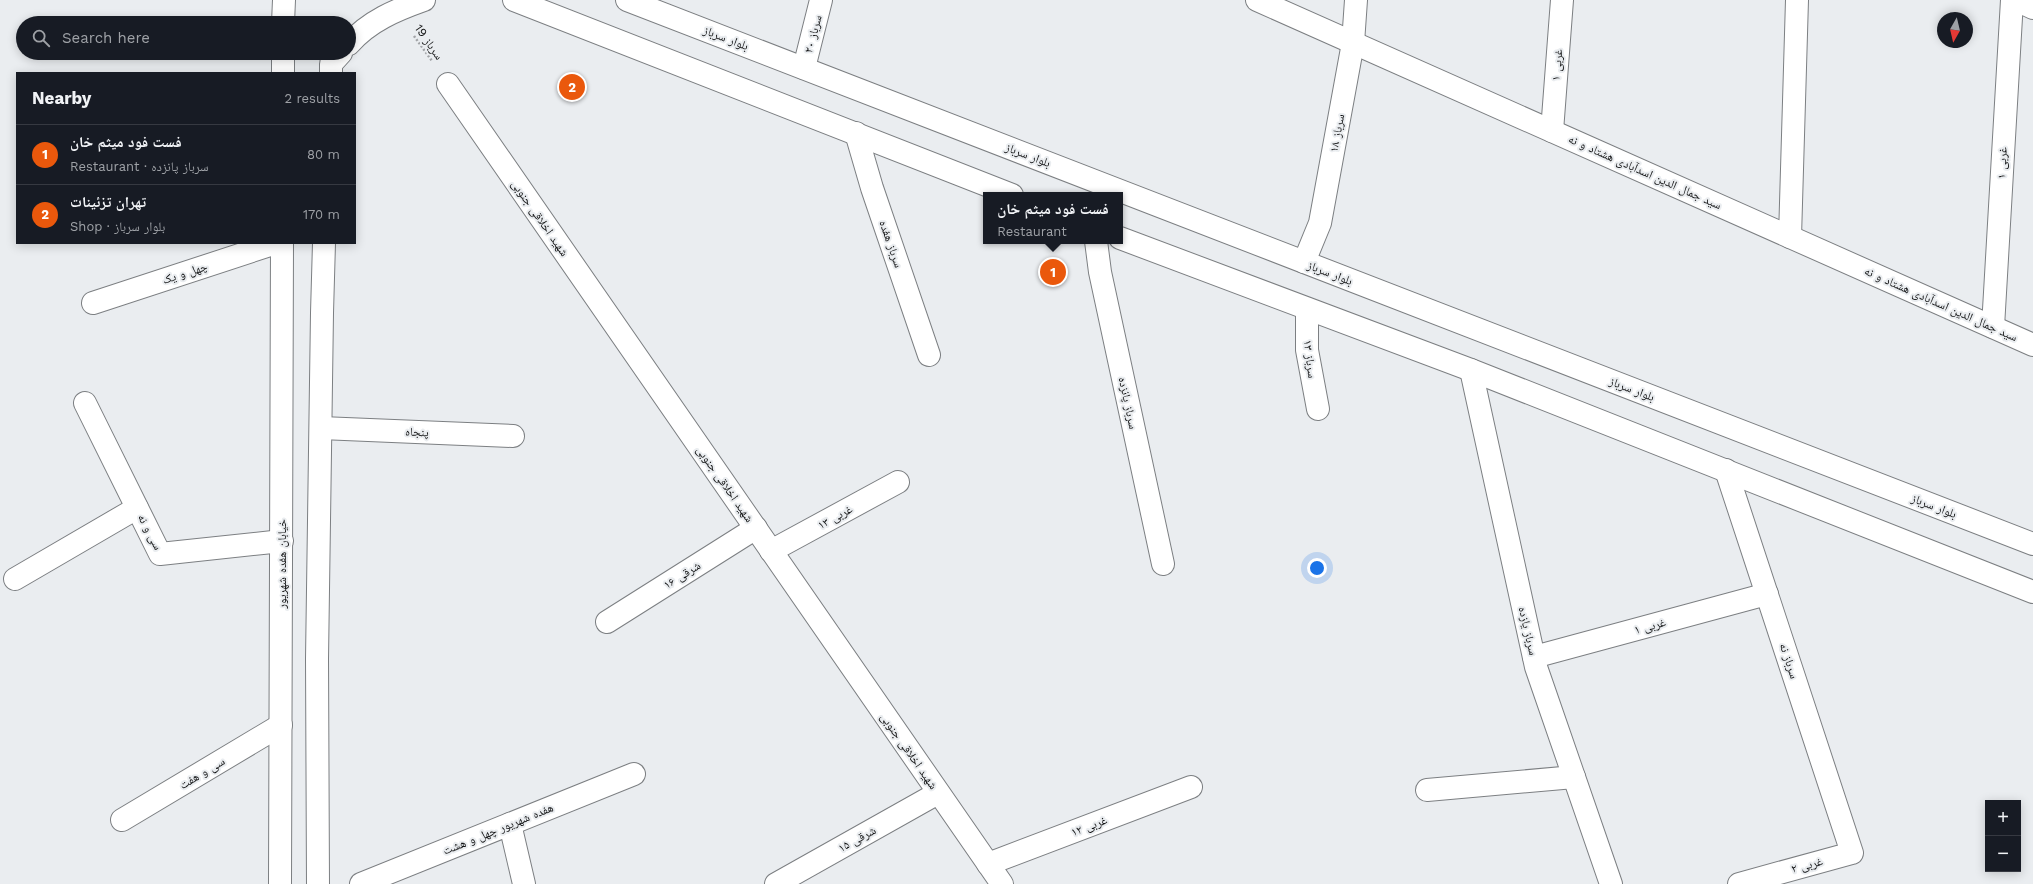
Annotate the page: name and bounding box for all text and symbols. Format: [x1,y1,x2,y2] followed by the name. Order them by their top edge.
[1937,12,1973,48] north arrow
[801,13,825,55] street label: سرباز ۲۰
[16,16,356,60] search box
[412,22,446,63] street label: سرباز 19
[700,23,751,53] street label: بلوار سرباز
[30,27,52,49] icon: search
[62,29,150,47] text: Search here
[1549,48,1566,82] street label: غربی ۱
[559,72,585,102] pin: 2
[32,88,91,108] text: Nearby
[285,91,340,106] text: 2 results
[1327,113,1348,153] street label: سرباز ۱۸
[1566,132,1724,213] street label: سید جمال الدین اسدآبادی هشتاد و نه
[70,133,182,151] text: فست فود میثم خان
[1002,140,1053,170] street label: بلوار سرباز
[42,147,48,162] text: 1
[307,147,340,162] text: 80 m
[1994,147,2010,179] street label: غربی ۱
[70,159,209,174] text: Restaurant · سرباز پانزده
[508,177,572,259] street label: شهید اخلاقی جنوبی
[983,192,1123,244] popup
[70,193,146,211] text: تهران تزئینات
[997,200,1109,218] text: فست فود میثم خان
[41,207,49,222] text: 2
[303,207,340,222] text: 170 m
[876,218,906,270] street label: سرباز هفده
[70,219,165,234] text: Shop · بلوار سرباز
[997,224,1067,239] text: Restaurant
[1040,257,1066,287] pin: 1
[1304,258,1355,288] street label: بلوار سرباز
[161,259,210,287] street label: چهل و یک
[1862,264,2020,345] street label: سید جمال الدین اسدآبادی هشتاد و نه
[1300,339,1319,379] street label: سرباز ۱۳
[1606,374,1657,404] street label: بلوار سرباز
[1115,376,1140,431] street label: سرباز پانزده
[405,425,429,440] street label: پنجاه
[693,443,757,525] street label: شهید اخلاقی جنوبی
[1908,491,1959,521] street label: بلوار سرباز
[815,502,855,532] street label: غربی ۱۳
[135,512,165,552] street label: سی و نه
[275,519,289,610] street label: خیابان هفده شهریور
[661,558,703,592] street label: شرقی ۱۶
[1307,558,1327,578] your location
[1515,605,1540,657] street label: سرباز یازده
[1633,615,1667,637] street label: غربی ۱
[1776,641,1801,681] street label: سرباز نه
[877,710,941,792] street label: شهید اخلاقی جنوبی
[177,754,227,792] street label: سی و هفت
[441,800,555,858] street label: هفده شهریور چهل و هشت
[1985,800,2021,872] map controls
[1985,800,2021,836] button: +
[1069,813,1109,840] street label: غربی ۱۲
[836,823,878,855] street label: شرقی ۱۵
[1985,836,2021,872] button: −
[1790,854,1824,876] street label: غربی ۲

